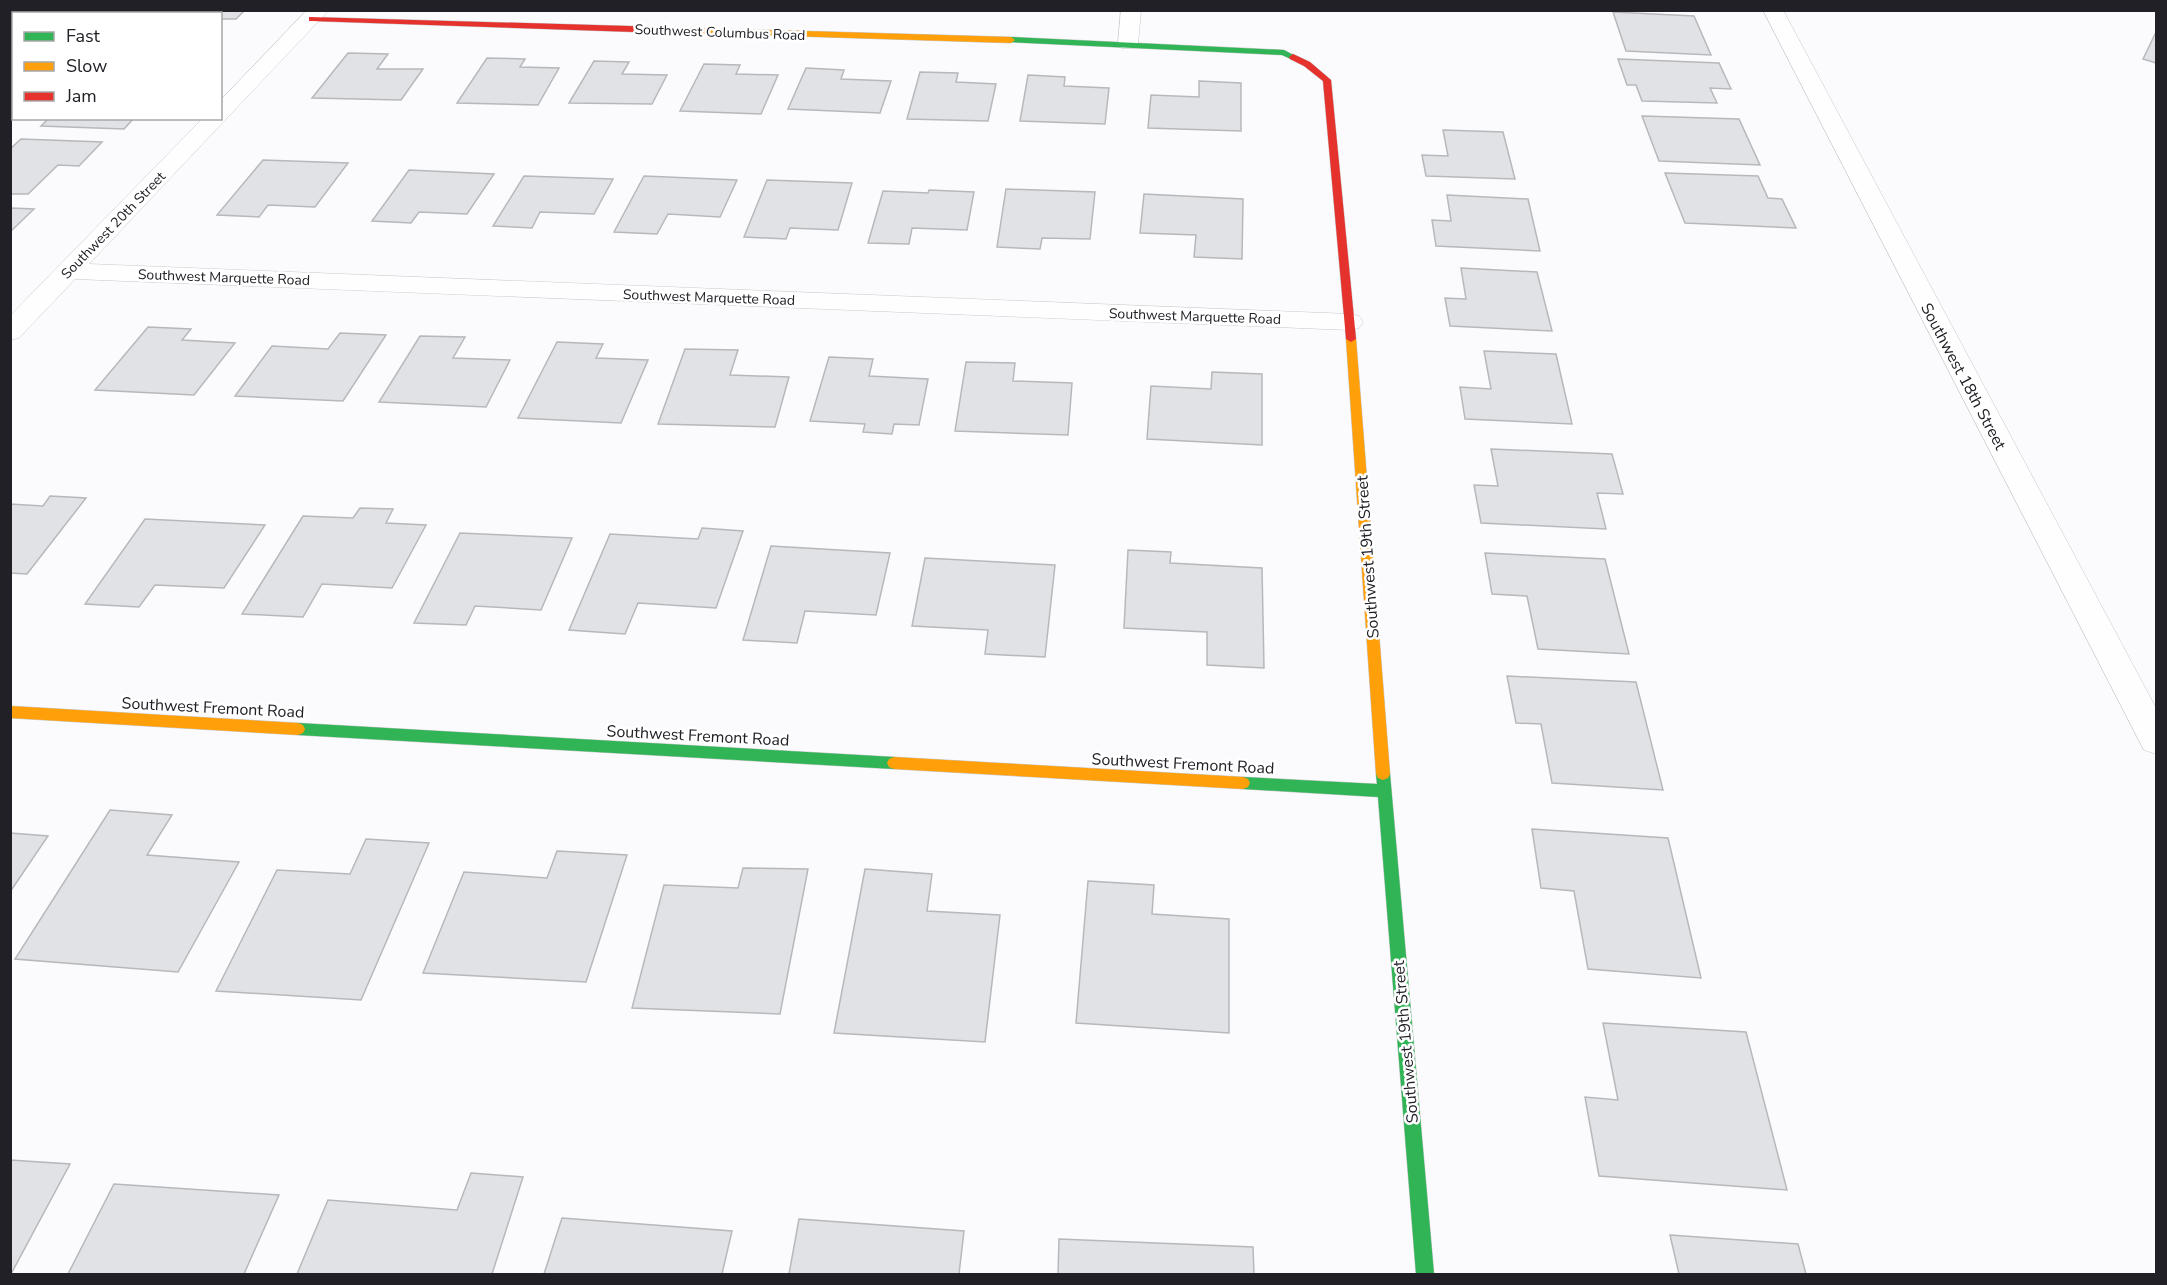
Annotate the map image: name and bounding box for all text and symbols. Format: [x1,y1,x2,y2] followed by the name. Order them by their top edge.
[12,12,222,120] legend
[634,20,806,45] street label: Southwest Columbus Road
[66,24,101,48] text: Fast
[66,54,107,78] text: Slow
[65,84,97,108] text: Jam
[57,167,170,283] street label: Southwest 20th Street
[138,265,310,290] street label: Southwest Marquette Road
[623,285,795,310] street label: Southwest Marquette Road
[1915,299,2011,454] street label: Southwest 18th Street
[1109,304,1281,329] street label: Southwest Marquette Road
[1351,474,1385,639] street label: Southwest 19th Street
[121,692,305,724] street label: Southwest Fremont Road
[606,720,790,752] street label: Southwest Fremont Road
[1091,748,1275,780] street label: Southwest Fremont Road
[1388,959,1424,1124] street label: Southwest 19th Street

